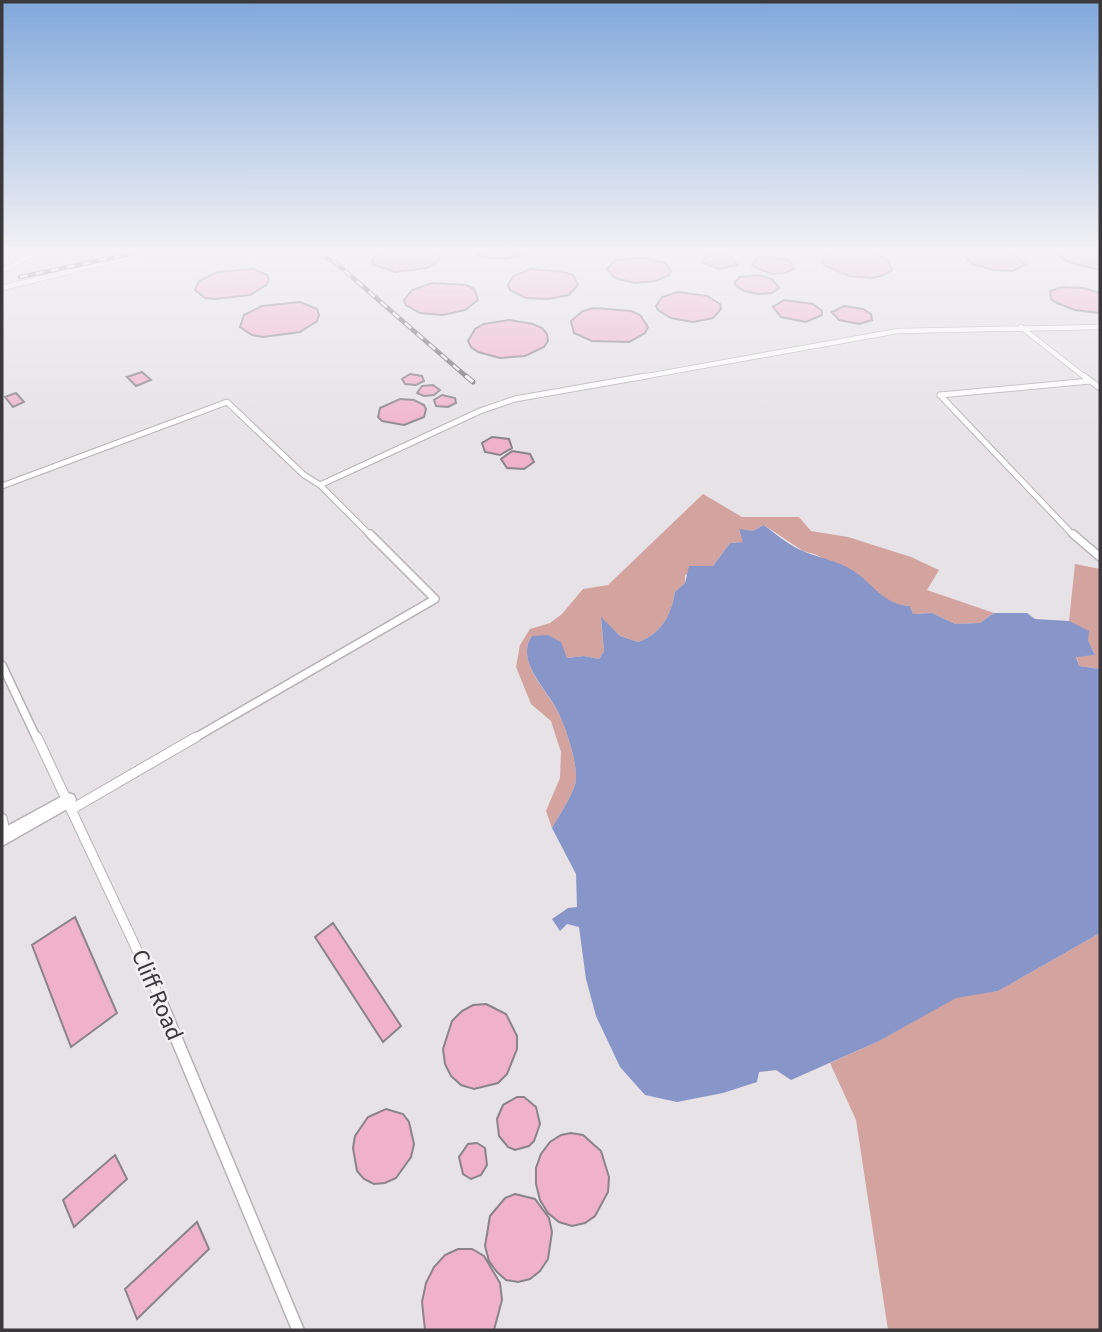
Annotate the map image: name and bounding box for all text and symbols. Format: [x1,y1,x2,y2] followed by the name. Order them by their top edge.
[122,944,192,1046] street label: Cliff Road

